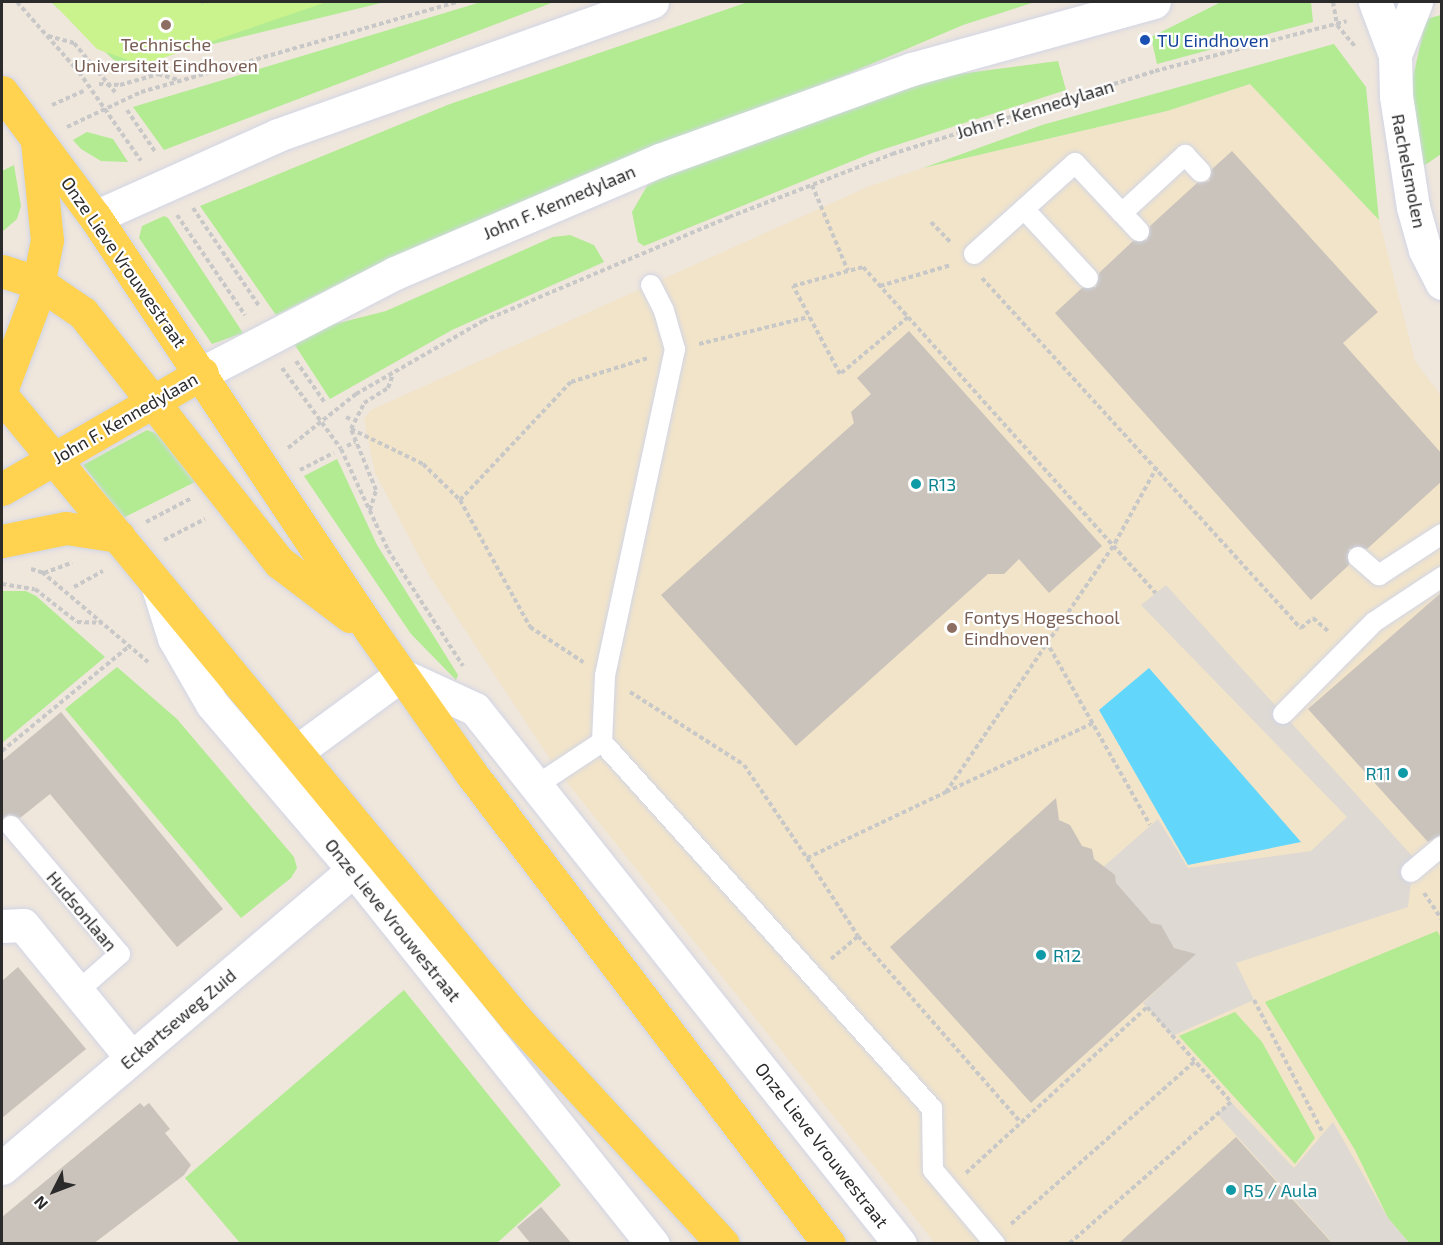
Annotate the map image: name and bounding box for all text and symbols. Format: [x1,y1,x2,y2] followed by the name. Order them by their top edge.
[159,18,173,32] marker: Technische Universiteit Eindhoven
[1157,29,1269,51] place label: TU Eindhoven
[1138,33,1152,47] marker: TU Eindhoven
[74,34,258,76] place label: Technische Universiteit Eindhoven
[954,75,1116,143] street label: John F. Kennedylaan
[1387,112,1431,230] street label: Rachelsmolen
[479,160,639,244] street label: John F. Kennedylaan
[57,172,191,352] street label: Onze Lieve Vrouwestraat
[49,368,201,468] street label: John F. Kennedylaan
[928,473,956,495] place label: R13
[909,477,923,491] marker: R13
[964,607,1120,650] place label: Fontys Hogeschool Eindhoven
[945,621,959,635] marker: Fontys Hogeschool Eindhoven
[1366,762,1391,784] place label: R11
[1396,766,1410,780] marker: R11
[320,834,466,1006] street label: Onze Lieve Vrouwestraat
[42,867,122,955] street label: Hudsonlaan
[1053,944,1081,966] place label: R12
[1034,948,1048,962] marker: R12
[116,964,240,1074] street label: Eckartseweg Zuid
[751,1058,893,1232] street label: Onze Lieve Vrouwestraat
[24,1161,84,1221] north arrow
[1243,1179,1318,1201] place label: R5 / Aula
[1224,1183,1238,1197] marker: R5 / Aula
[29,1193,51,1214] text: N

